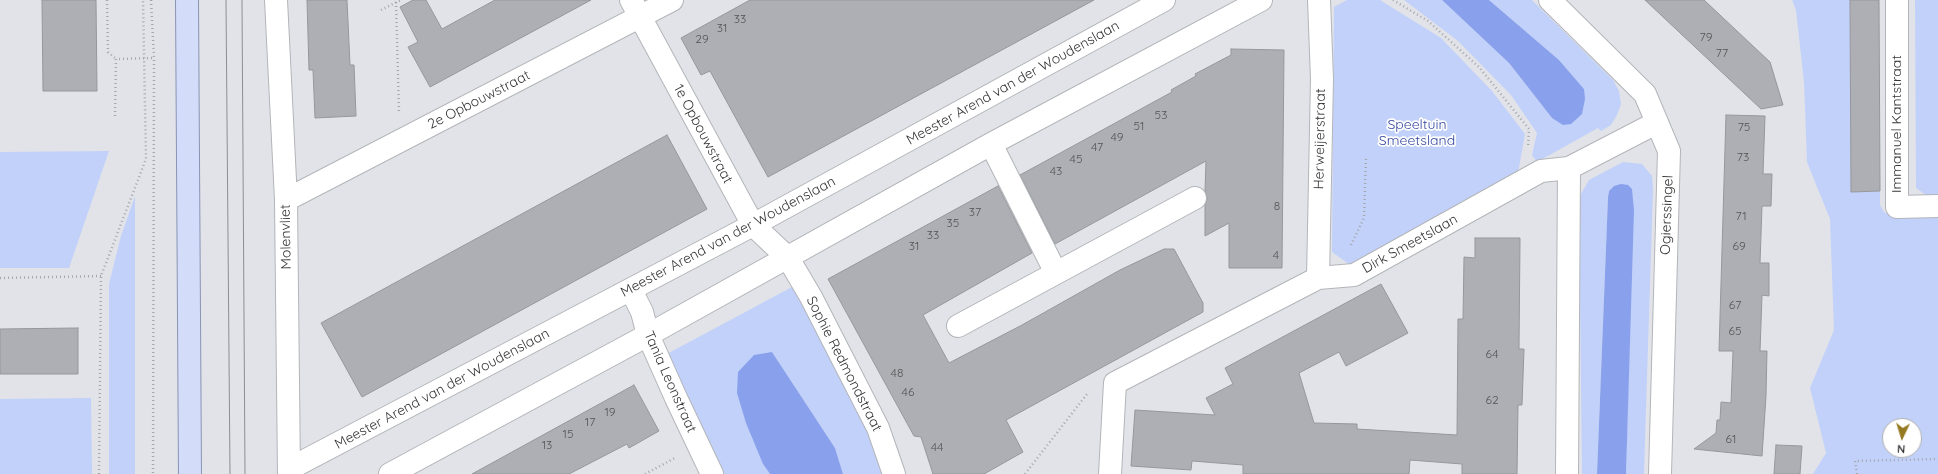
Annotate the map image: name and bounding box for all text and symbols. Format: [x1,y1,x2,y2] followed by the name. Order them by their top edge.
[734,12,746,26] house number: 33
[904,17,1122,149] street label: Meester Arend van der Woudenslaan
[717,21,727,35] house number: 31
[1700,30,1712,44] house number: 79
[695,32,709,46] house number: 29
[1716,46,1728,60] house number: 77
[1889,55,1905,193] street label: Immanuel Kantstraat
[425,67,533,133] street label: 2e Opbouwstraat
[670,82,736,186] street label: 1e Opbouwstraat
[1311,88,1329,190] street label: Herweijerstraat
[1155,108,1167,122] house number: 53
[1379,117,1455,150] park label: Speeltuin Smeetsland
[1134,119,1144,133] house number: 51
[1738,120,1750,134] house number: 75
[1111,130,1123,144] house number: 49
[1091,140,1103,154] house number: 47
[1737,150,1749,164] house number: 73
[1070,152,1082,166] house number: 45
[1050,164,1062,178] house number: 43
[618,173,838,301] street label: Meester Arend van der Woudenslaan
[1657,175,1677,255] street label: Ogierssingel
[1274,199,1280,213] house number: 8
[277,204,295,270] street label: Molenvliet
[969,205,981,219] house number: 37
[1735,209,1747,223] house number: 71
[1359,211,1461,277] street label: Dirk Smeetslaan
[947,216,959,230] house number: 35
[927,228,939,242] house number: 33
[909,239,919,253] house number: 31
[1732,239,1746,253] house number: 69
[1273,248,1279,262] house number: 4
[803,294,885,434] street label: Sophie Redmondstraat
[1729,298,1741,312] house number: 67
[1729,324,1741,338] house number: 65
[332,325,552,453] street label: Meester Arend van der Woudenslaan
[640,329,700,435] street label: Tania Leonstraat
[1486,347,1498,361] house number: 64
[891,366,903,380] house number: 48
[902,385,914,399] house number: 46
[1485,393,1499,407] house number: 62
[604,405,616,419] house number: 19
[585,415,595,429] house number: 17
[1882,418,1922,458] north arrow
[563,427,573,441] house number: 15
[1726,432,1736,446] house number: 61
[542,438,552,452] house number: 13
[931,440,943,454] house number: 44
[1897,442,1906,456] text: N

